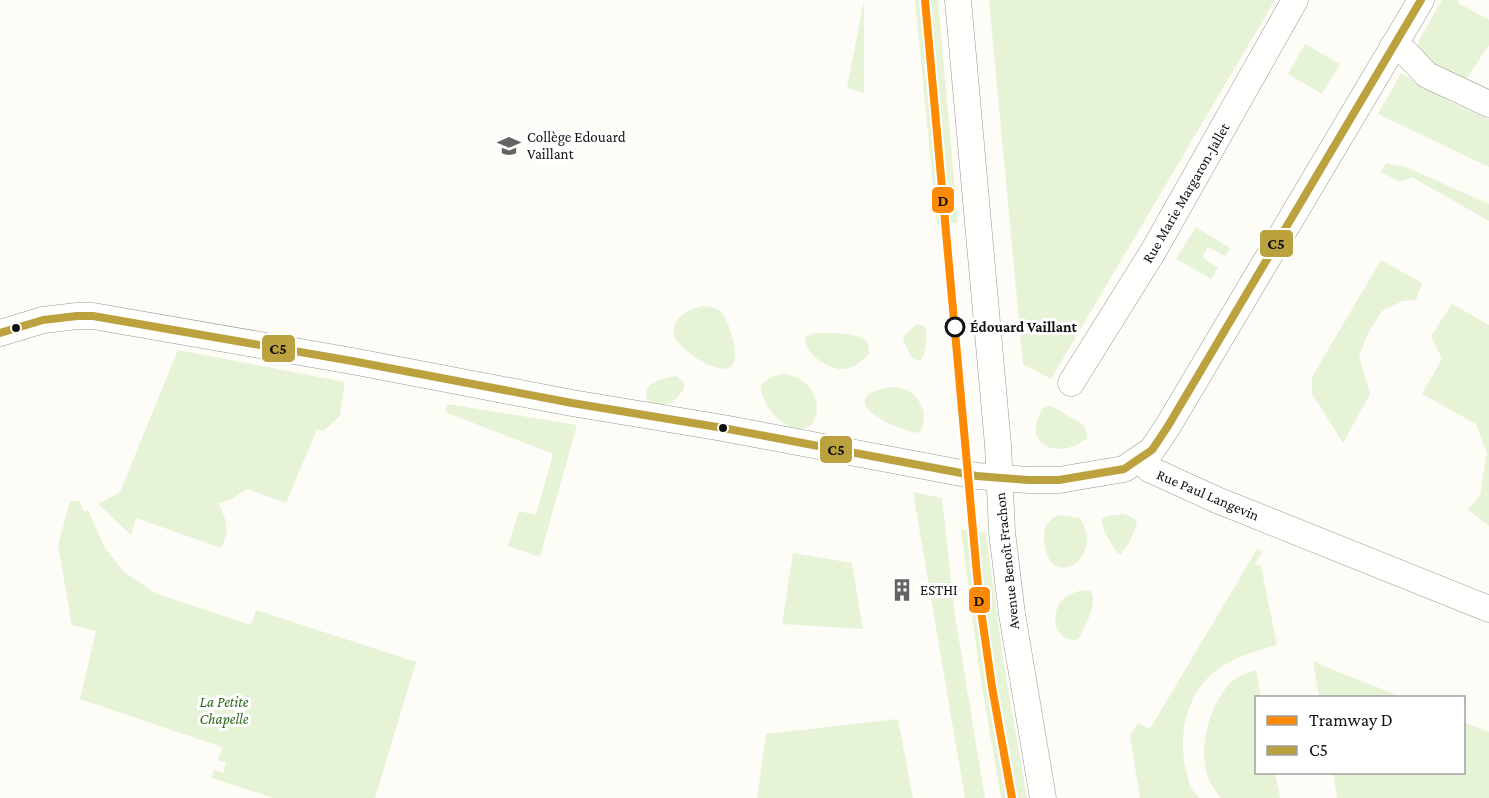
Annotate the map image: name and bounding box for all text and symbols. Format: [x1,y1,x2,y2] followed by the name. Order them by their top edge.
[1139,119,1234,266] street label: Rue Marie Margaron-Jallet
[527,129,626,162] place label: Collège Edouard Vaillant
[496,133,522,159] school or university icon: Collège Edouard Vaillant
[931,186,955,214] line badge: D
[937,192,949,209] text: D
[1259,229,1294,258] line badge: C5
[1267,235,1285,252] text: C5
[945,317,965,337] marker: Édouard Vaillant
[970,319,1078,335] place label: Édouard Vaillant
[10,322,22,334] unlabelled marker
[261,334,296,363] line badge: C5
[269,340,287,357] text: C5
[717,422,729,434] unlabelled marker
[819,435,853,464] line badge: C5
[827,441,845,458] text: C5
[1154,466,1262,525] street label: Rue Paul Langevin
[992,492,1022,630] street label: Avenue Benoît Frachon
[889,577,915,603] building icon: ESTHI
[920,582,958,598] place label: ESTHI
[968,586,991,614] line badge: D
[973,592,985,609] text: D
[200,694,249,728] park label: La Petite Chapelle
[1255,696,1465,774] legend
[1309,710,1393,730] text: Tramway D
[1309,740,1328,760] text: C5

